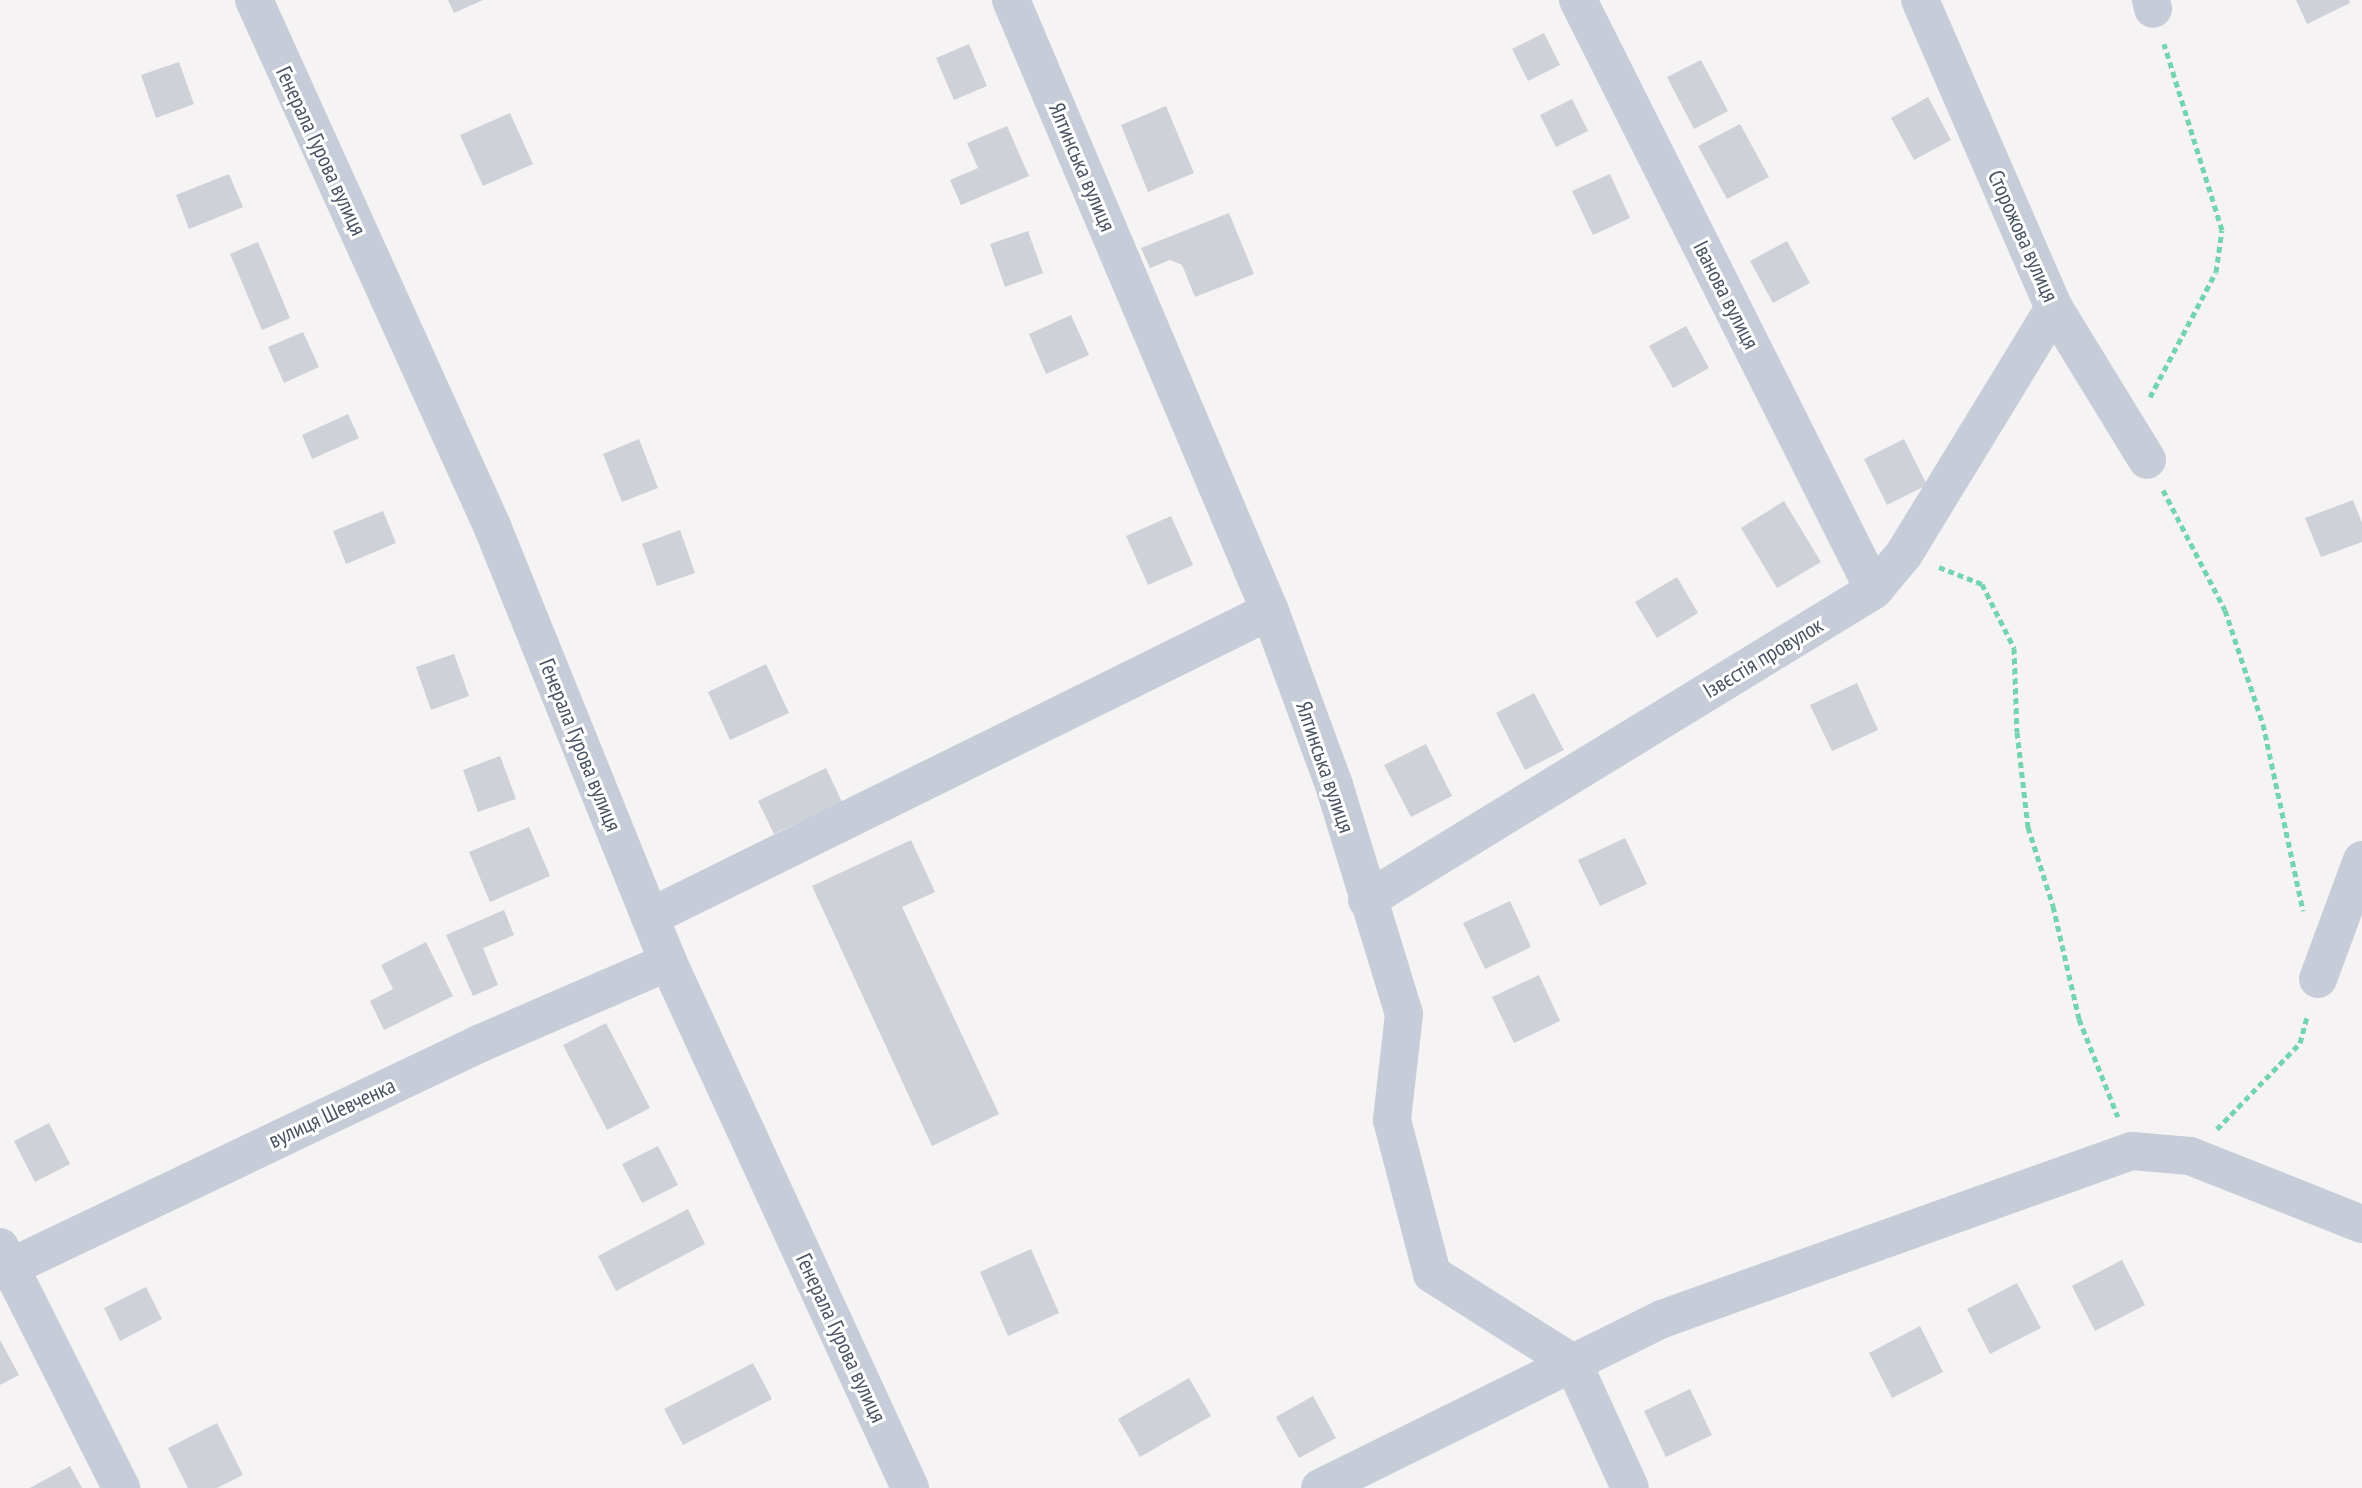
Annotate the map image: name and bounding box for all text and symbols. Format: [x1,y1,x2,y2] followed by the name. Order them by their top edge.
[270,62,372,240] street label: Генерала Гурова вулиця
[1043,99,1121,235] street label: Ялтинська вулиця
[1982,166,2064,306] street label: Сторожова вулиця
[1687,236,1765,354] street label: Іванова вулиця
[1698,612,1828,704] street label: Ізвєстія провулок
[533,655,627,835] street label: Генерала Гурова вулиця
[1290,698,1360,836] street label: Ялтинська вулиця
[265,1072,399,1154] street label: вулиця Шевченка
[790,1249,892,1427] street label: Генерала Гурова вулиця

